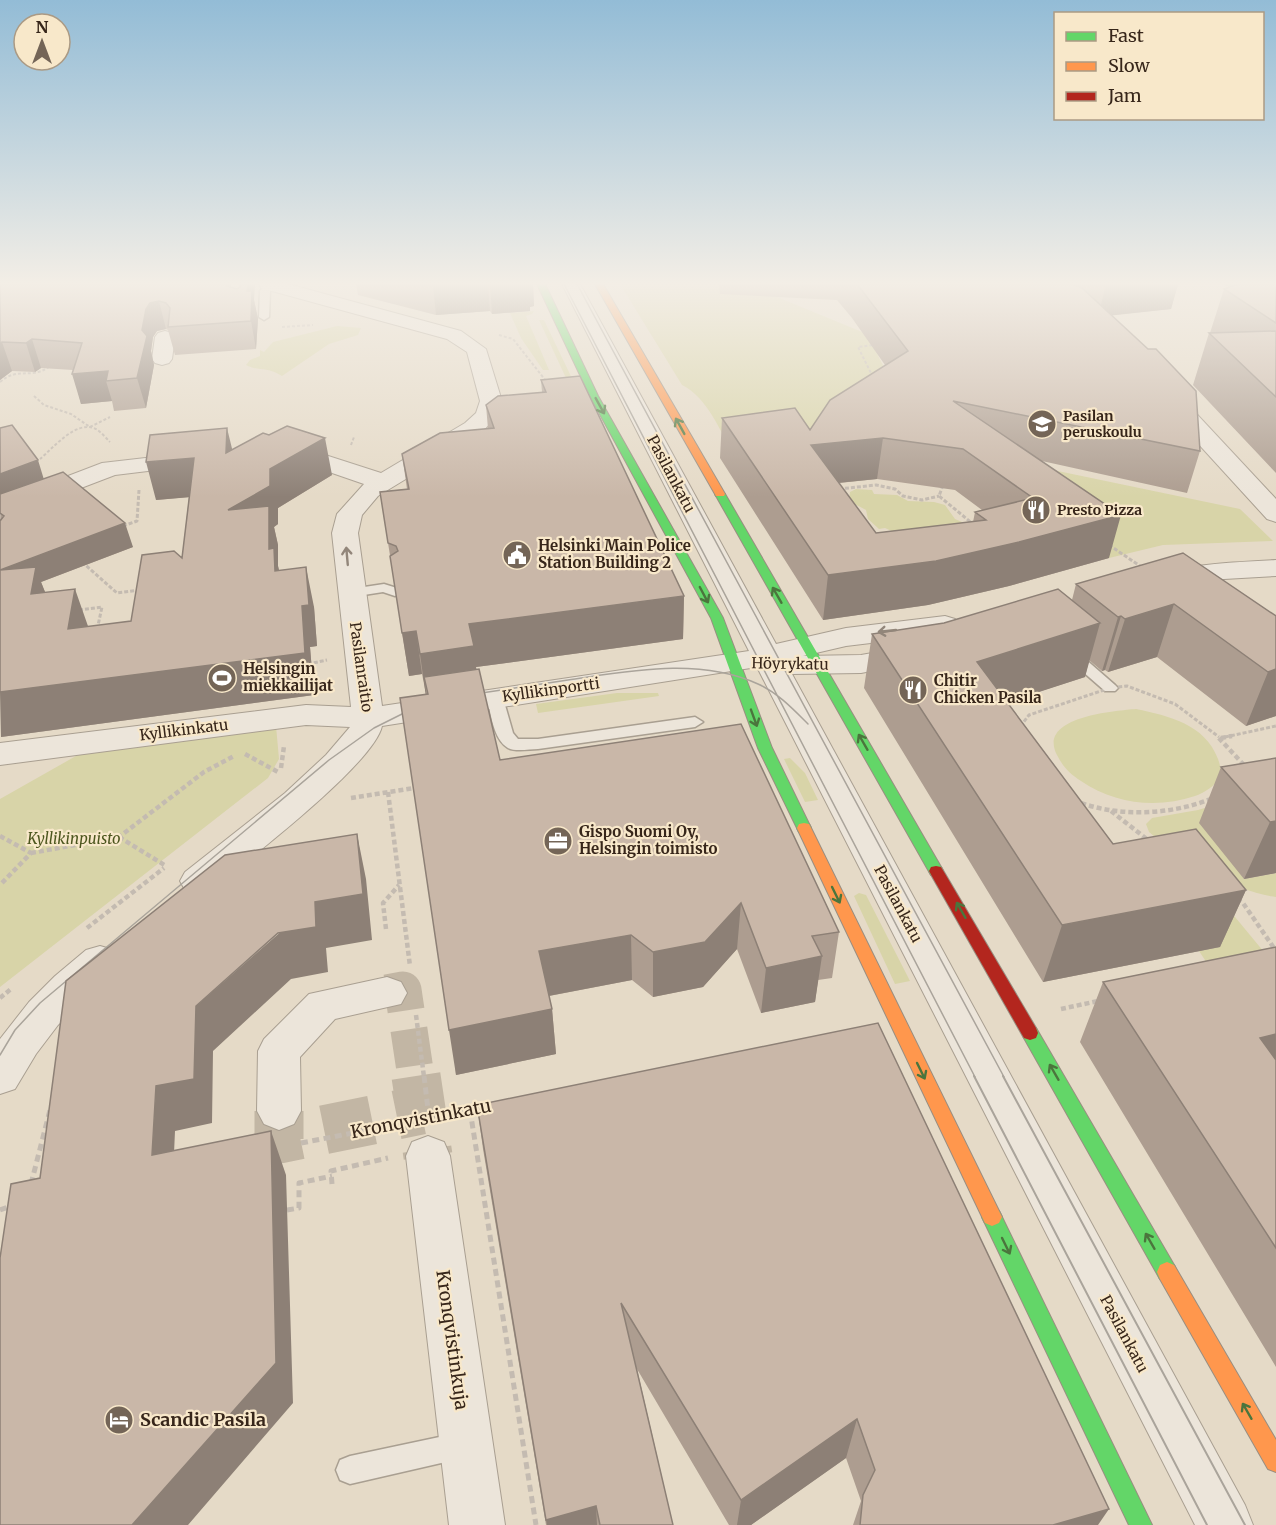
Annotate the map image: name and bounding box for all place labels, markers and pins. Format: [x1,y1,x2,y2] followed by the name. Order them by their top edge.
[1063,407,1142,441] place label: Pasilan peruskoulu
[1026,408,1058,440] school or university icon: Pasilan peruskoulu
[1020,494,1052,526] restaurant icon: Presto Pizza
[1057,501,1142,519] place label: Presto Pizza
[538,536,691,572] place label: Helsinki Main Police Station Building 2
[501,539,533,571] public building icon: Helsinki Main Police Station Building 2
[243,659,333,695] place label: Helsingin miekkailijat
[206,662,238,694] sports icon: Helsingin miekkailijat
[934,671,1042,707] place label: Chitir Chicken Pasila
[897,674,929,706] restaurant icon: Chitir Chicken Pasila
[579,822,717,858] place label: Gispo Suomi Oy, Helsingin toimisto
[542,825,574,857] office icon: Gispo Suomi Oy, Helsingin toimisto
[103,1404,135,1436] hotel icon: Scandic Pasila
[140,1408,266,1431] place label: Scandic Pasila

